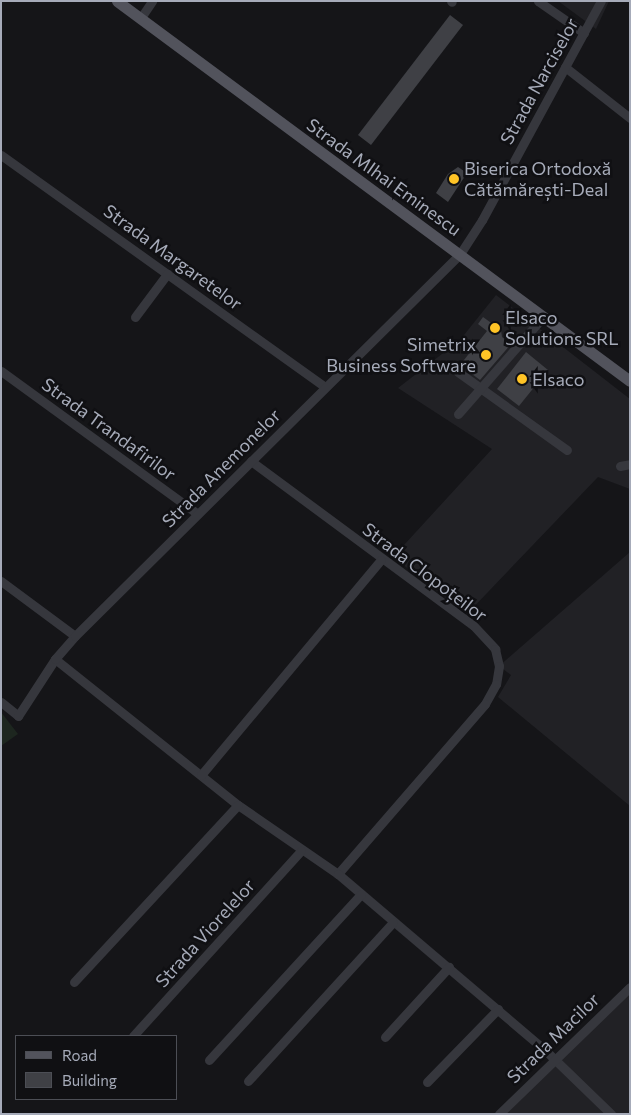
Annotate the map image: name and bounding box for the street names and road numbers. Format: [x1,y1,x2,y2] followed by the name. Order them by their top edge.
[495,14,583,148] street label: Strada Narciselor
[303,114,465,240] street label: Strada MIhai Eminescu
[100,200,246,314] street label: Strada Margaretelor
[38,373,180,485] street label: Strada Trandafirilor
[157,404,285,532] street label: Strada Anemonelor
[359,518,491,626] street label: Strada Clopoțeilor
[151,874,259,992] street label: Strada Viorelelor
[502,989,604,1087] street label: Strada Macilor

